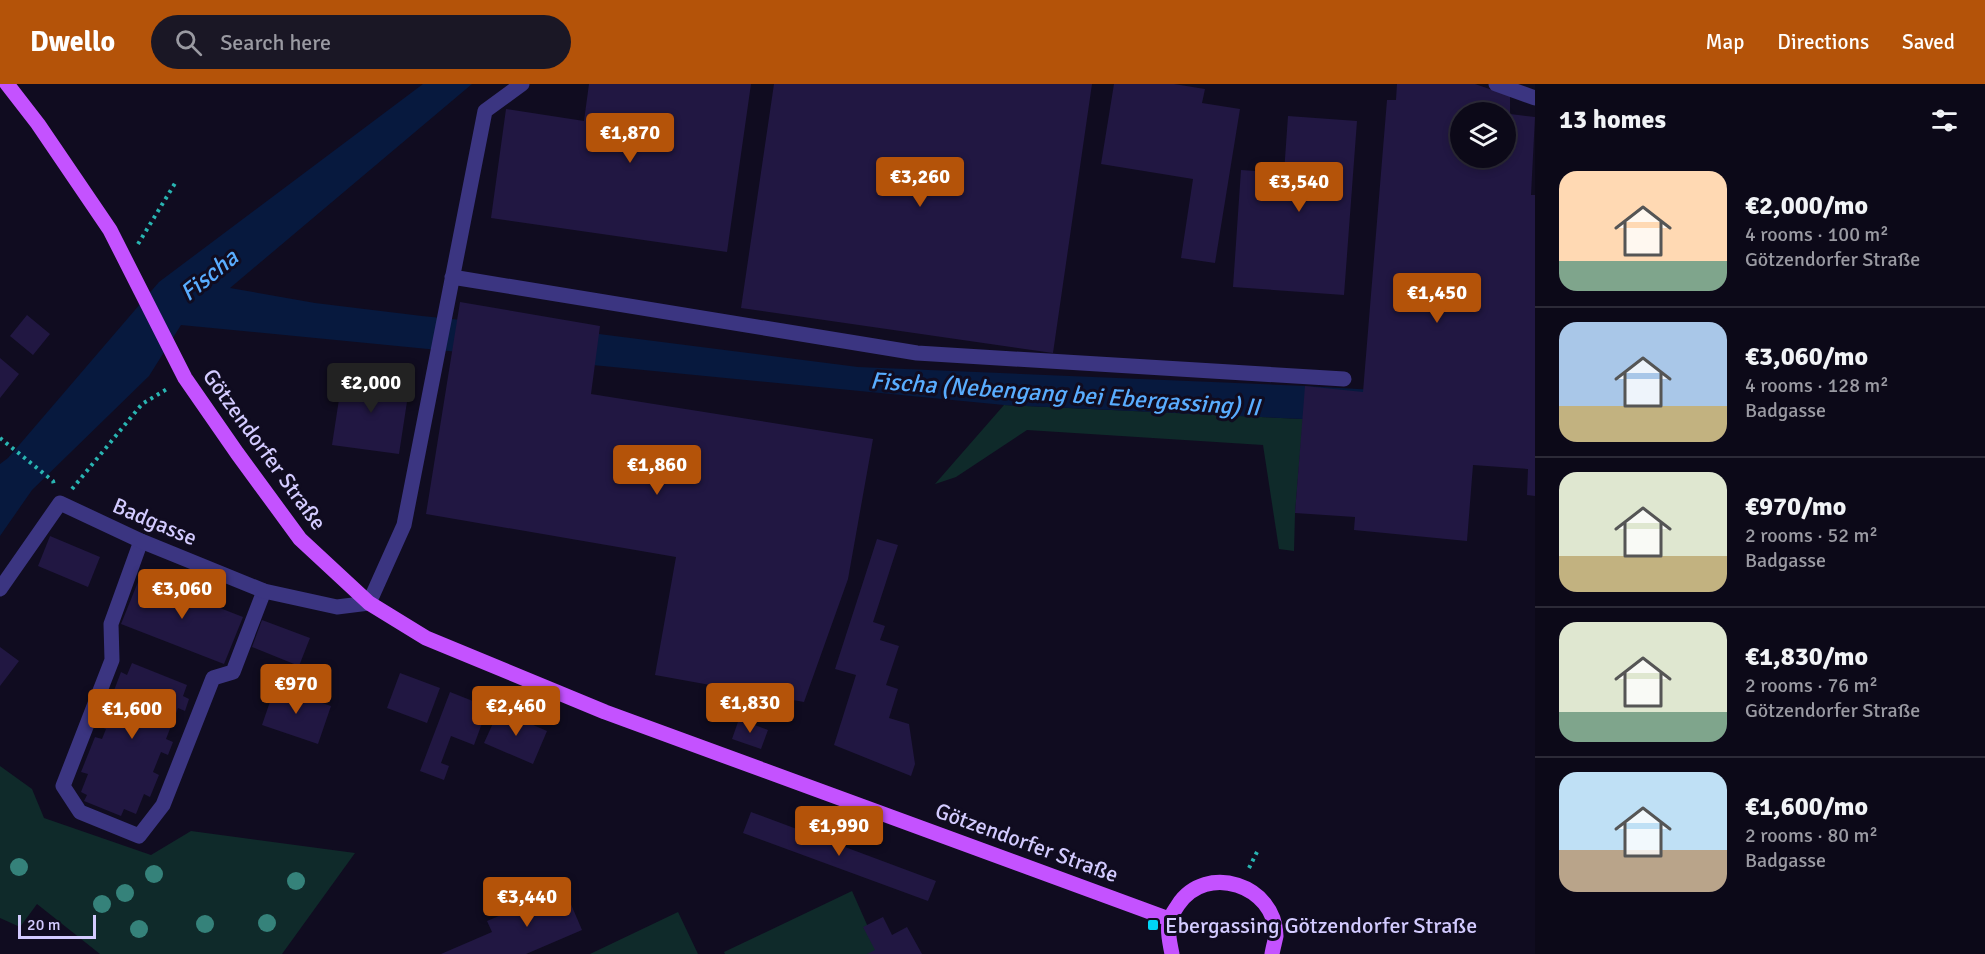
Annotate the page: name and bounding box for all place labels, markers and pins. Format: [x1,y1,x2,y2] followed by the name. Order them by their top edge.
[581,113,679,164] pin: €1,870
[871,157,969,208] pin: €3,260
[1250,162,1348,213] pin: €3,540
[1388,273,1486,324] pin: €1,450
[322,363,420,414] pin: €2,000
[608,445,706,496] pin: €1,860
[133,569,231,620] pin: €3,060
[260,664,332,715] pin: €970
[701,683,799,734] pin: €1,830
[467,686,565,737] pin: €2,460
[83,689,181,740] pin: €1,600
[790,806,888,857] pin: €1,990
[478,877,576,928] pin: €3,440
[1165,912,1477,939] place label: Ebergassing Götzendorfer Straße
[1146,918,1160,932] marker: Ebergassing Götzendorfer Straße

